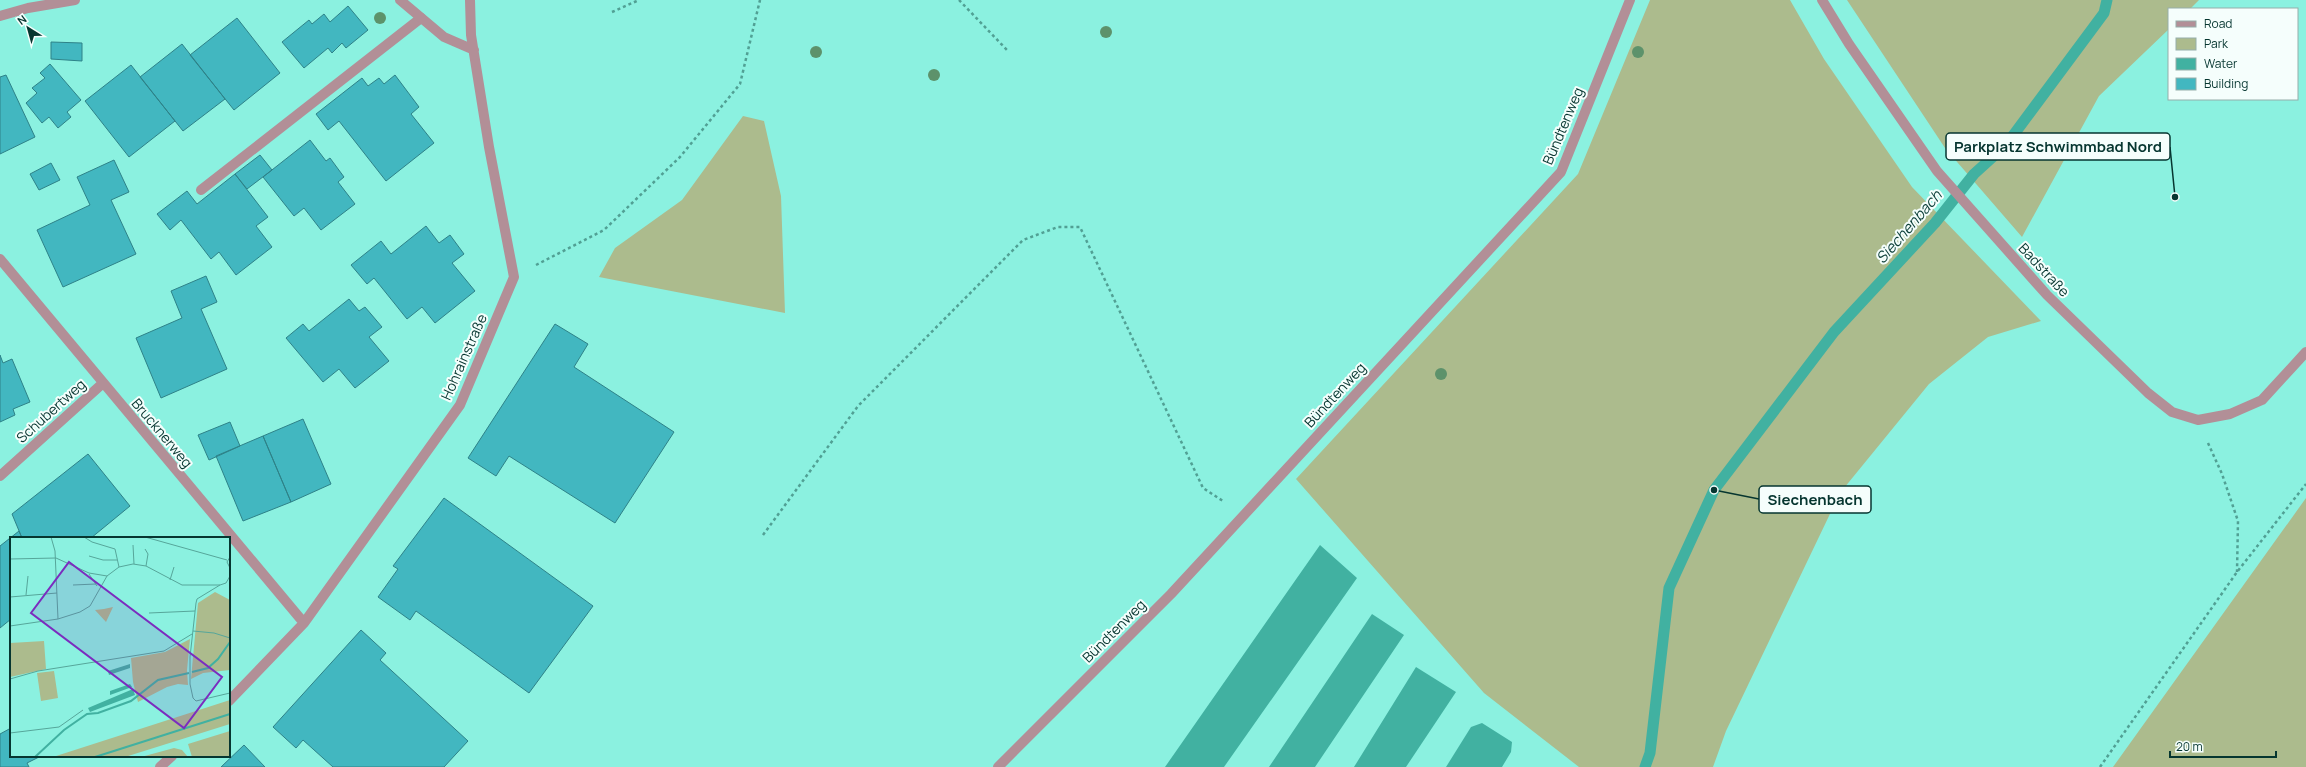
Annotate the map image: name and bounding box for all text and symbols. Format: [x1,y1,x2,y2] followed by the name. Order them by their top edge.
[8,8,48,48] north arrow
[2168,8,2298,100] legend
[14,11,29,28] text: N
[2204,15,2232,32] text: Road
[2204,35,2229,52] text: Park
[2204,55,2238,72] text: Water
[2204,75,2248,92] text: Building
[1538,84,1587,167] street label: Bündtenweg
[1946,133,2170,160] callout: Parkplatz Schwimmbad Nord
[1954,136,2162,157] text: Parkplatz Schwimmbad Nord
[1871,185,1947,268] water label: Siechenbach
[2015,239,2074,301] street label: Badstraße
[436,311,491,403] street label: Hohrainstraße
[1300,358,1370,431] street label: Bündtenweg
[12,374,89,447] street label: Schubertweg
[128,394,197,471] street label: Brucknerweg
[1759,486,1871,513] callout: Siechenbach
[1767,489,1863,510] text: Siechenbach
[10,537,230,757] inset map
[1078,595,1149,666] street label: Bündtenweg
[2170,733,2276,759] scale bar
[2176,738,2203,755] text: 20 m

